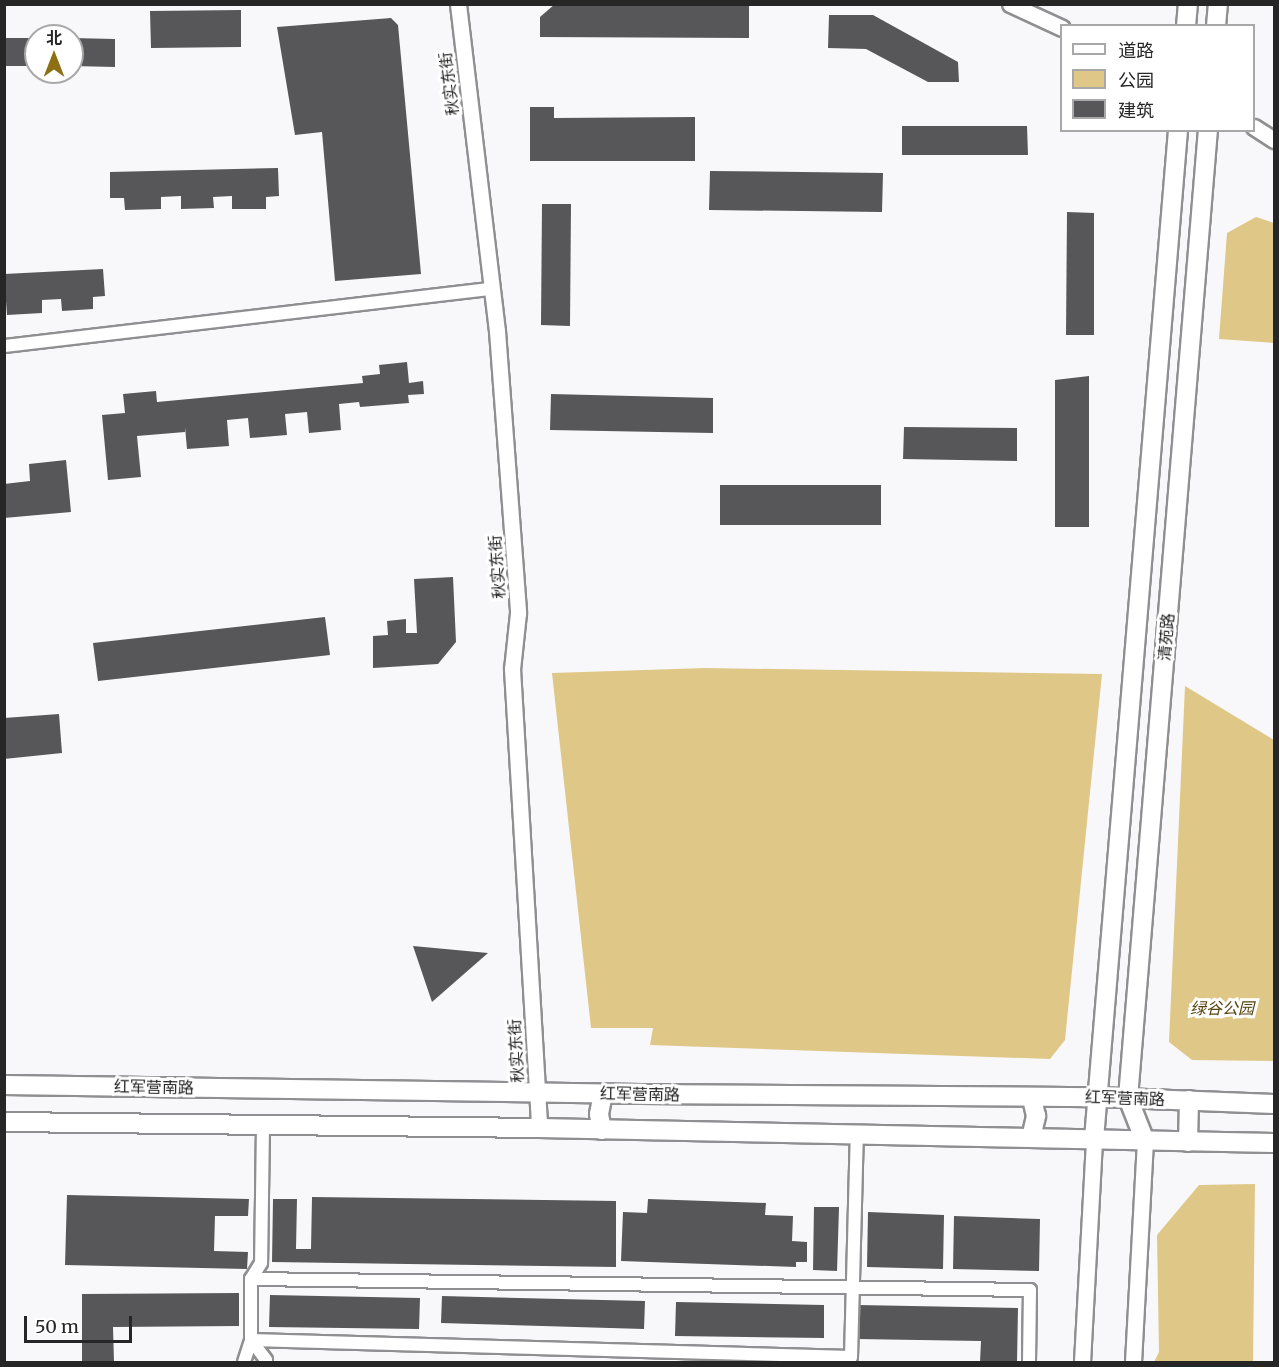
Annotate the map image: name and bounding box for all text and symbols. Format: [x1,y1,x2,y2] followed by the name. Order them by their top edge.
[24,24,84,84] north arrow
[1060,24,1255,132] legend
[46,28,62,48] text: 北
[1118,39,1154,62] text: 道路
[436,51,462,117] street label: 秋实东街
[1118,69,1154,92] text: 公园
[1118,99,1154,122] text: 建筑
[485,534,509,600] street label: 秋实东街
[1154,612,1178,662] street label: 清苑路
[1190,998,1254,1018] park label: 绿谷公园
[505,1019,527,1083] street label: 秋实东街
[114,1077,194,1097] street label: 红军营南路
[600,1084,680,1104] street label: 红军营南路
[1085,1087,1165,1109] street label: 红军营南路
[27,1304,135,1342] scale bar
[35,1315,79,1338] text: 50 m

